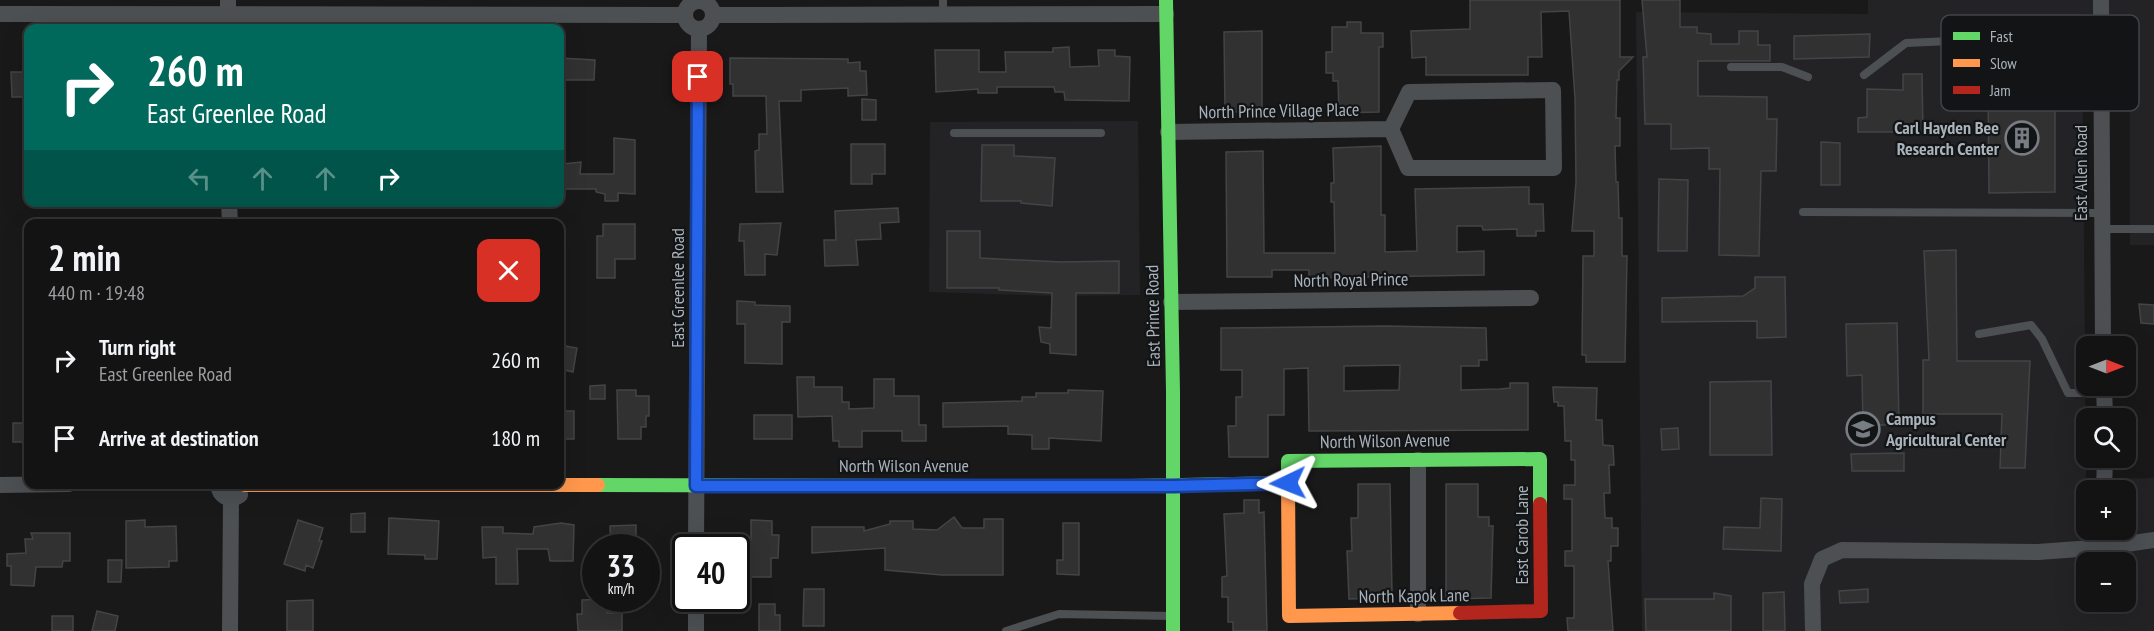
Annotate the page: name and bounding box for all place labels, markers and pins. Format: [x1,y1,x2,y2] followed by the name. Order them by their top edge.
[672,51,723,102] pin
[1894,116,2000,160] place label: Carl Hayden Bee Research Center
[2004,120,2040,156] building icon: Carl Hayden Bee Research Center
[1885,407,2007,451] place label: Campus Agricultural Center
[1845,411,1881,447] school or university icon: Campus Agricultural Center

